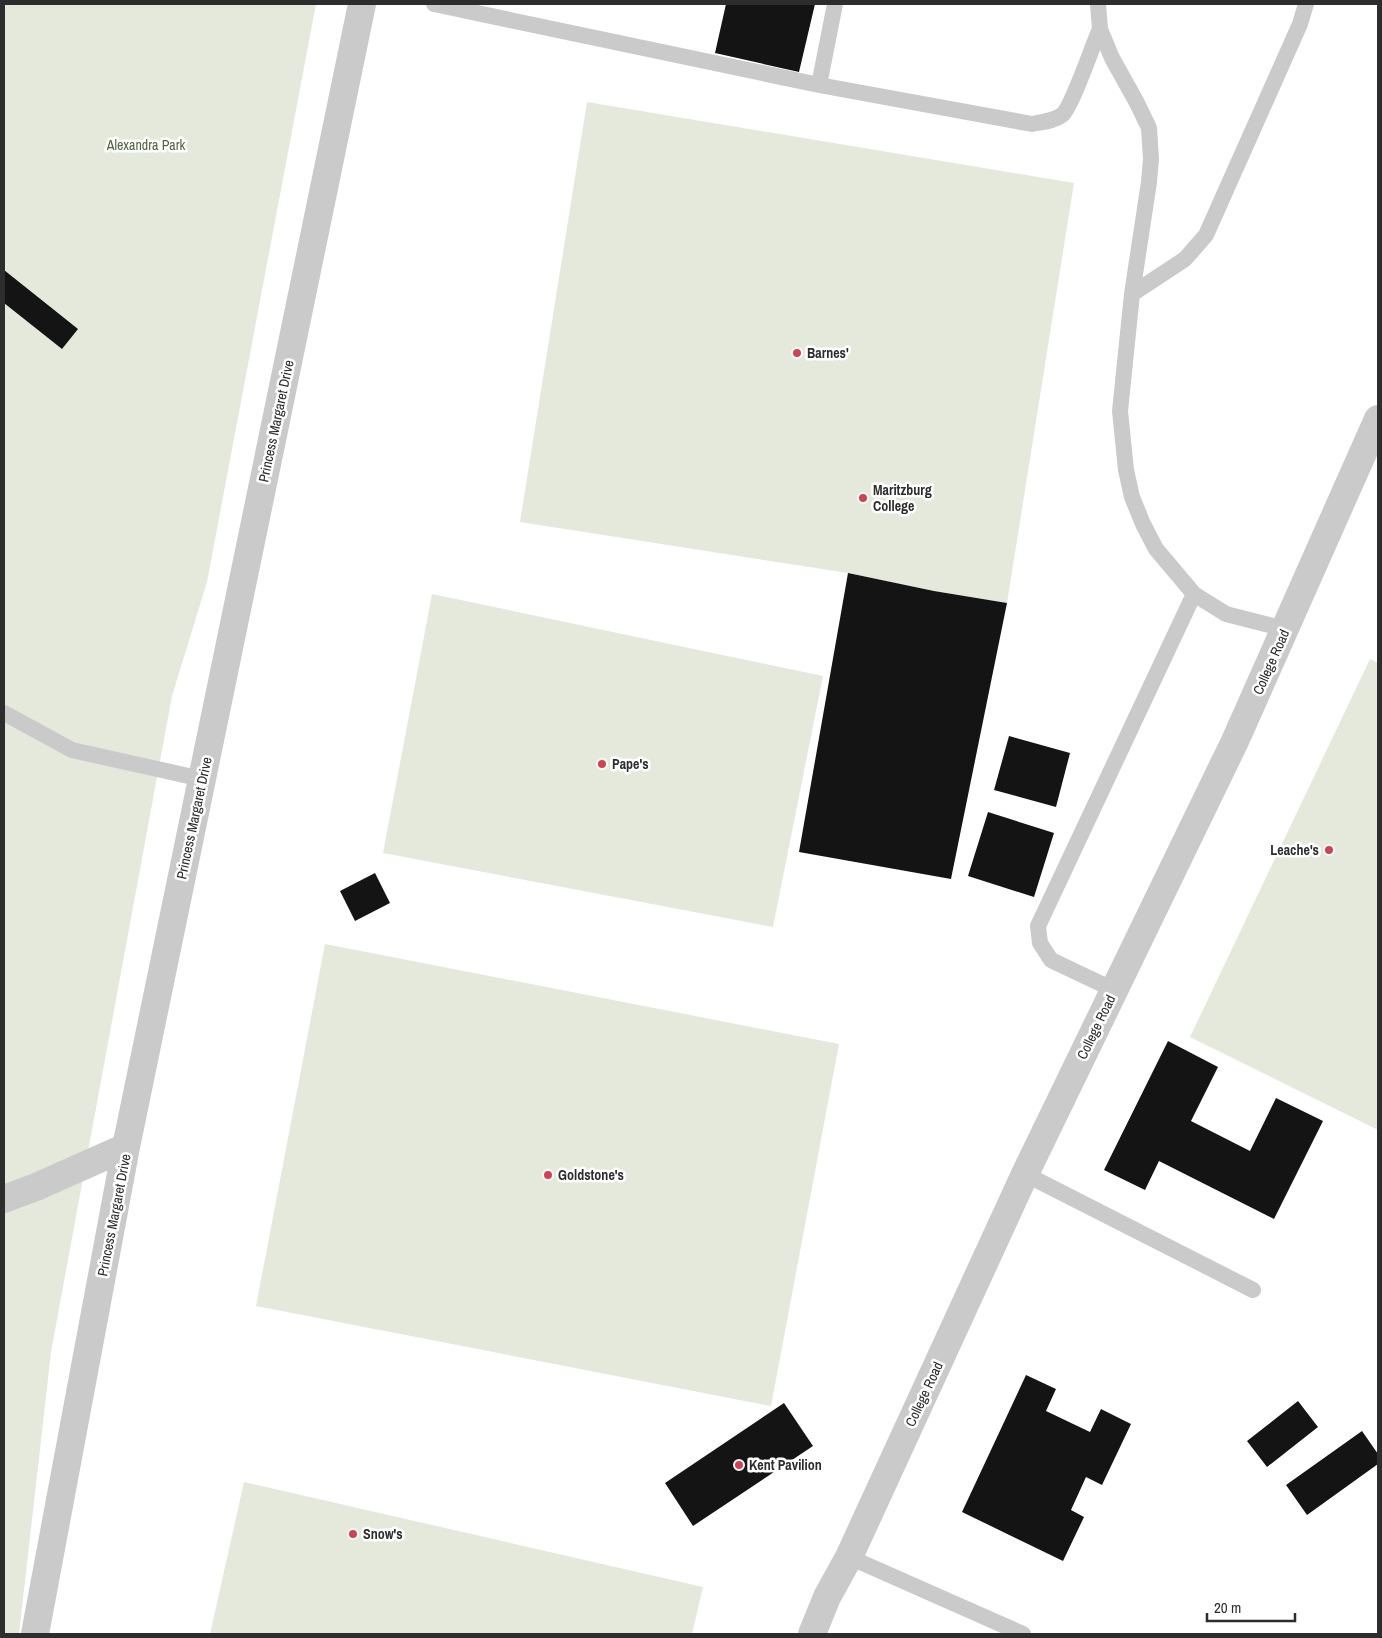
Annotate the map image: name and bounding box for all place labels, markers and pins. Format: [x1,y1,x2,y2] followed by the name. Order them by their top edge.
[807,344,849,362] place label: Barnes'
[791,347,803,359] marker: Barnes'
[873,481,932,515] place label: Maritzburg College
[857,492,869,504] marker: Maritzburg College
[612,755,649,773] place label: Pape's
[596,758,608,770] marker: Pape's
[1270,841,1319,859] place label: Leache's
[1323,844,1335,856] marker: Leache's
[558,1166,624,1184] place label: Goldstone's
[542,1169,554,1181] marker: Goldstone's
[749,1456,822,1474] place label: Kent Pavilion
[733,1459,745,1471] marker: Kent Pavilion
[363,1525,403,1543] place label: Snow's
[347,1528,359,1540] marker: Snow's

